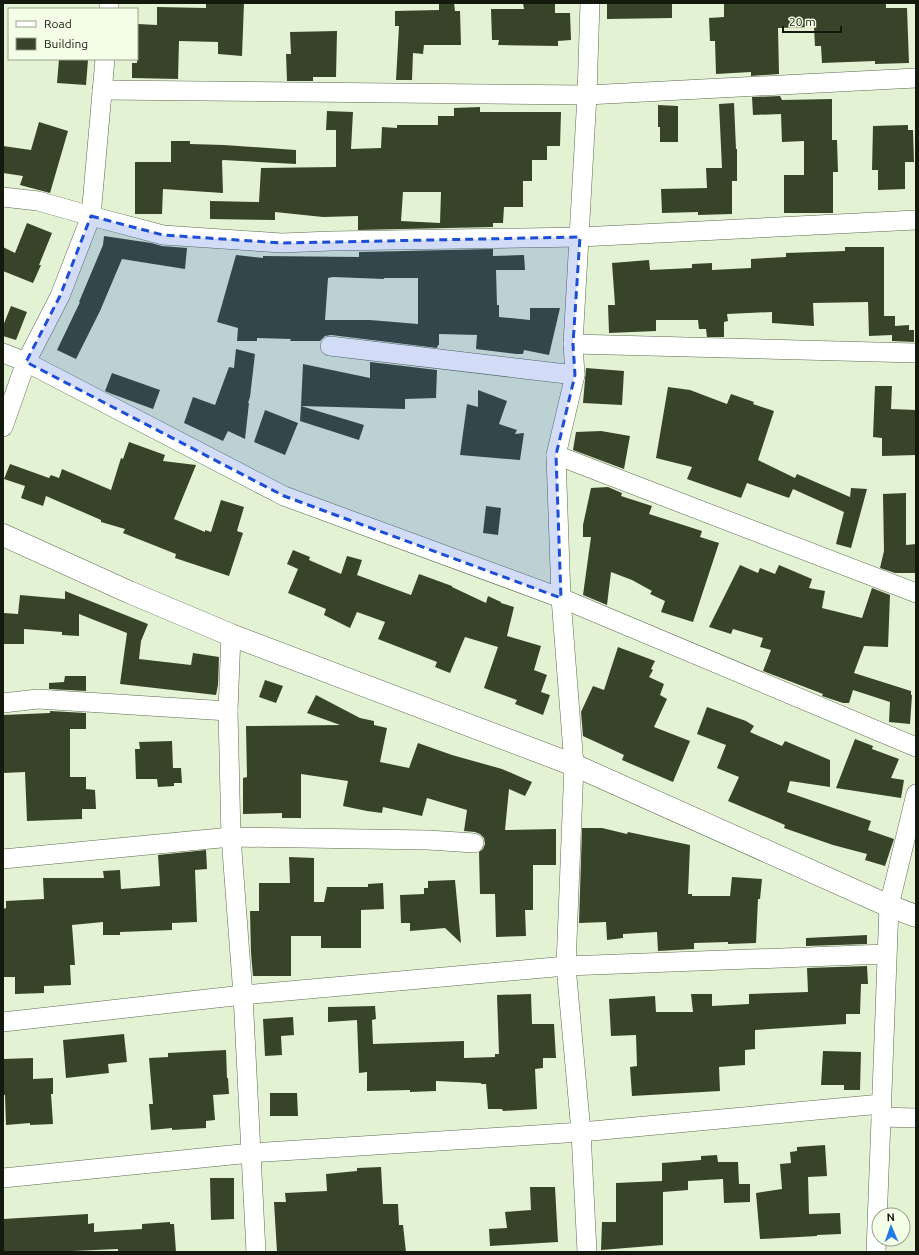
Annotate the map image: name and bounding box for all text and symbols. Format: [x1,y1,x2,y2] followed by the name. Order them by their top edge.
[8,8,138,60] legend
[783,8,841,34] scale bar
[789,15,816,28] text: 20 m
[44,17,72,30] text: Road
[44,37,88,50] text: Building
[871,1207,911,1247] north arrow
[886,1211,895,1223] text: N

